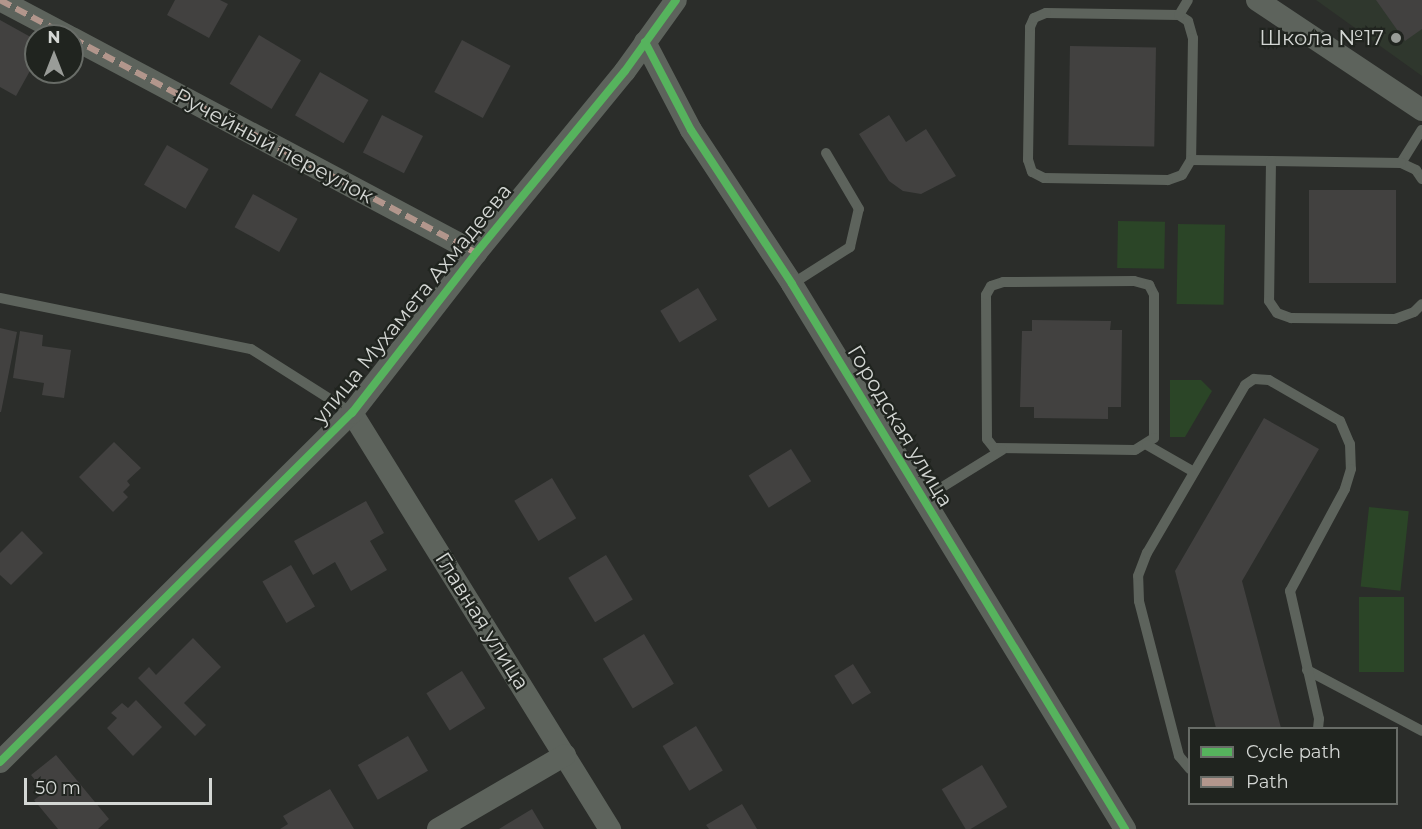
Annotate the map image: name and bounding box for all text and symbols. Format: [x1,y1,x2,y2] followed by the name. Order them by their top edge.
[24,24,84,84] north arrow
[1259,25,1384,51] place label: Школа №17
[48,28,60,47] text: N
[1389,31,1403,45] marker: Школа №17
[170,83,378,209] street label: Ручейный переулок
[307,179,517,429] street label: улица Мухамета Ахмадеева
[842,341,958,511] street label: Городская улица
[430,548,534,694] street label: Главная улица
[1188,727,1398,805] legend
[1246,741,1341,763] text: Cycle path
[27,766,214,804] scale bar
[1246,771,1289,793] text: Path
[35,777,81,799] text: 50 m

